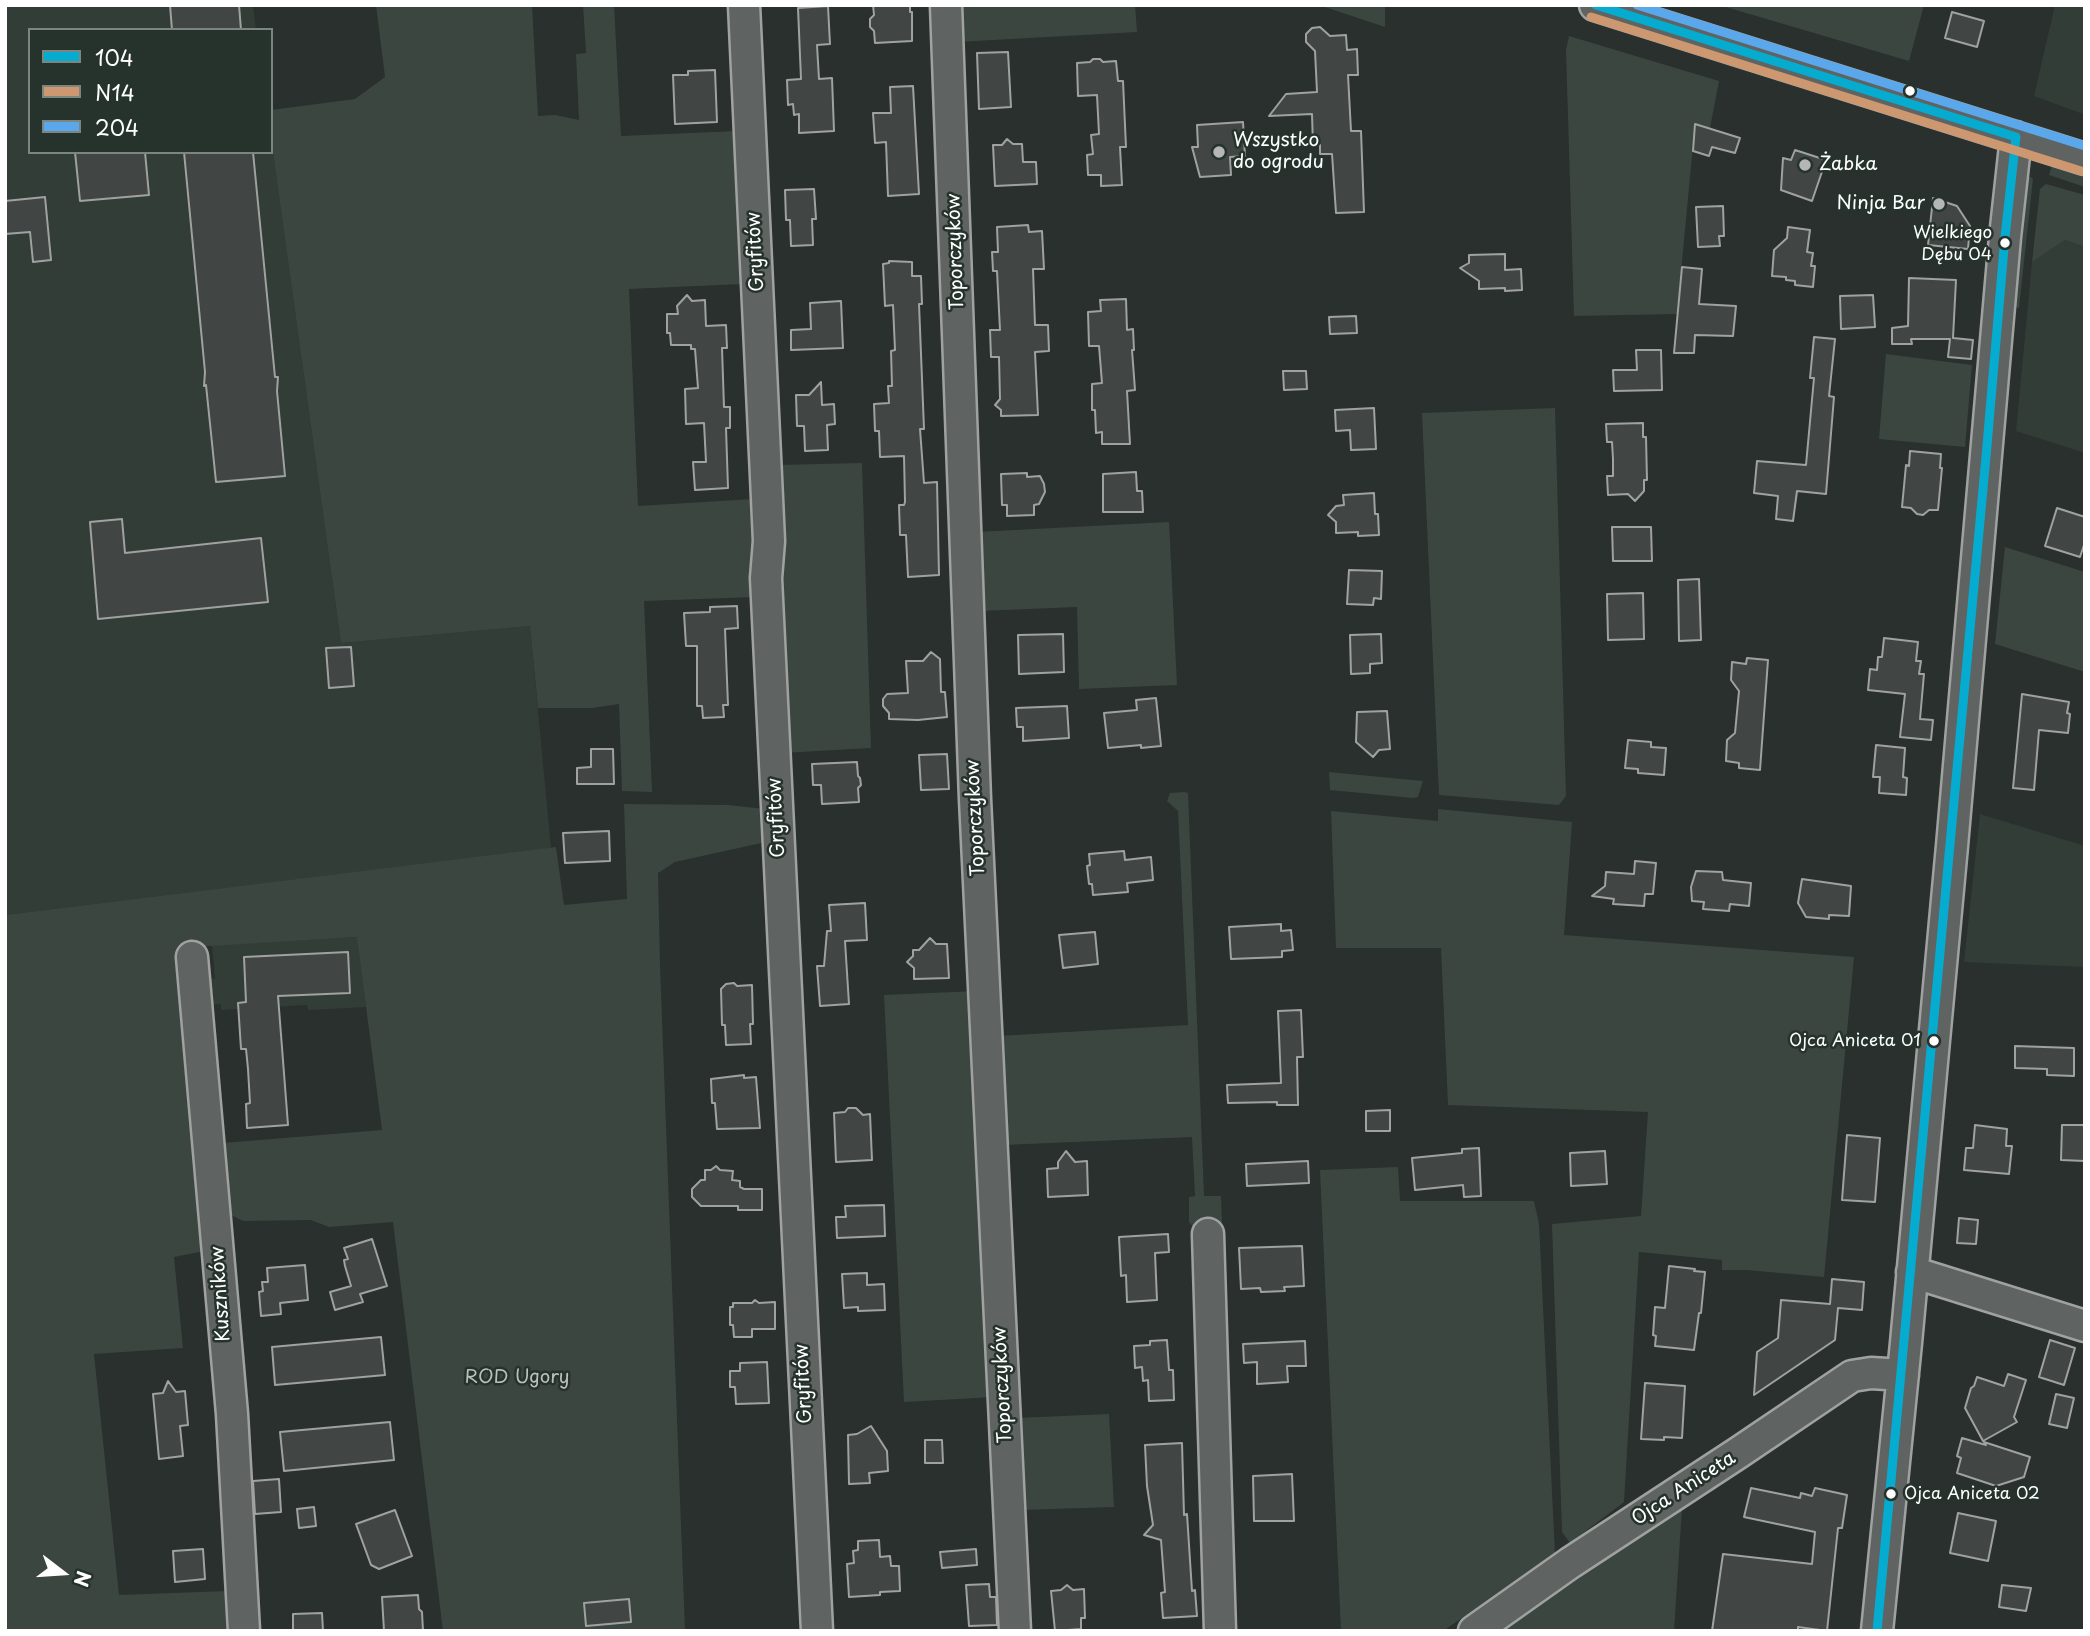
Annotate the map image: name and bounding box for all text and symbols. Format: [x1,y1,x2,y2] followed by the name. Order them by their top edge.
[28,28,273,154] legend
[95,41,134,73] text: 104
[95,76,135,108] text: N14
[1903,84,1917,98] unlabelled marker
[95,111,139,143] text: 204
[1233,130,1324,174] place label: Wszystko do ogrodu
[1211,144,1227,160] marker: Wszystko do ogrodu
[1819,154,1877,176] place label: Żabka
[1797,157,1813,173] marker: Żabka
[943,193,969,311] street label: Toporczyków
[1837,193,1925,215] place label: Ninja Bar
[1931,196,1947,212] marker: Ninja Bar
[743,212,769,292] street label: Gryfitów
[1913,223,1992,263] place label: Wielkiego Dębu 04
[1998,236,2012,250] marker: Wielkiego Dębu 04
[962,759,990,877] street label: Toporczyków
[764,778,790,858] street label: Gryfitów
[1789,1031,1921,1051] place label: Ojca Aniceta 01
[1927,1034,1941,1048] marker: Ojca Aniceta 01
[206,1245,236,1343] street label: Kuszników
[989,1326,1017,1444] street label: Toporczyków
[791,1344,817,1424] street label: Gryfitów
[464,1367,570,1389] park label: ROD Ugory
[1628,1447,1740,1531] street label: Ojca Aniceta
[1904,1484,2040,1504] place label: Ojca Aniceta 02
[1884,1487,1898,1501] marker: Ojca Aniceta 02
[28,1538,98,1608] north arrow
[67,1568,99,1590] text: N

